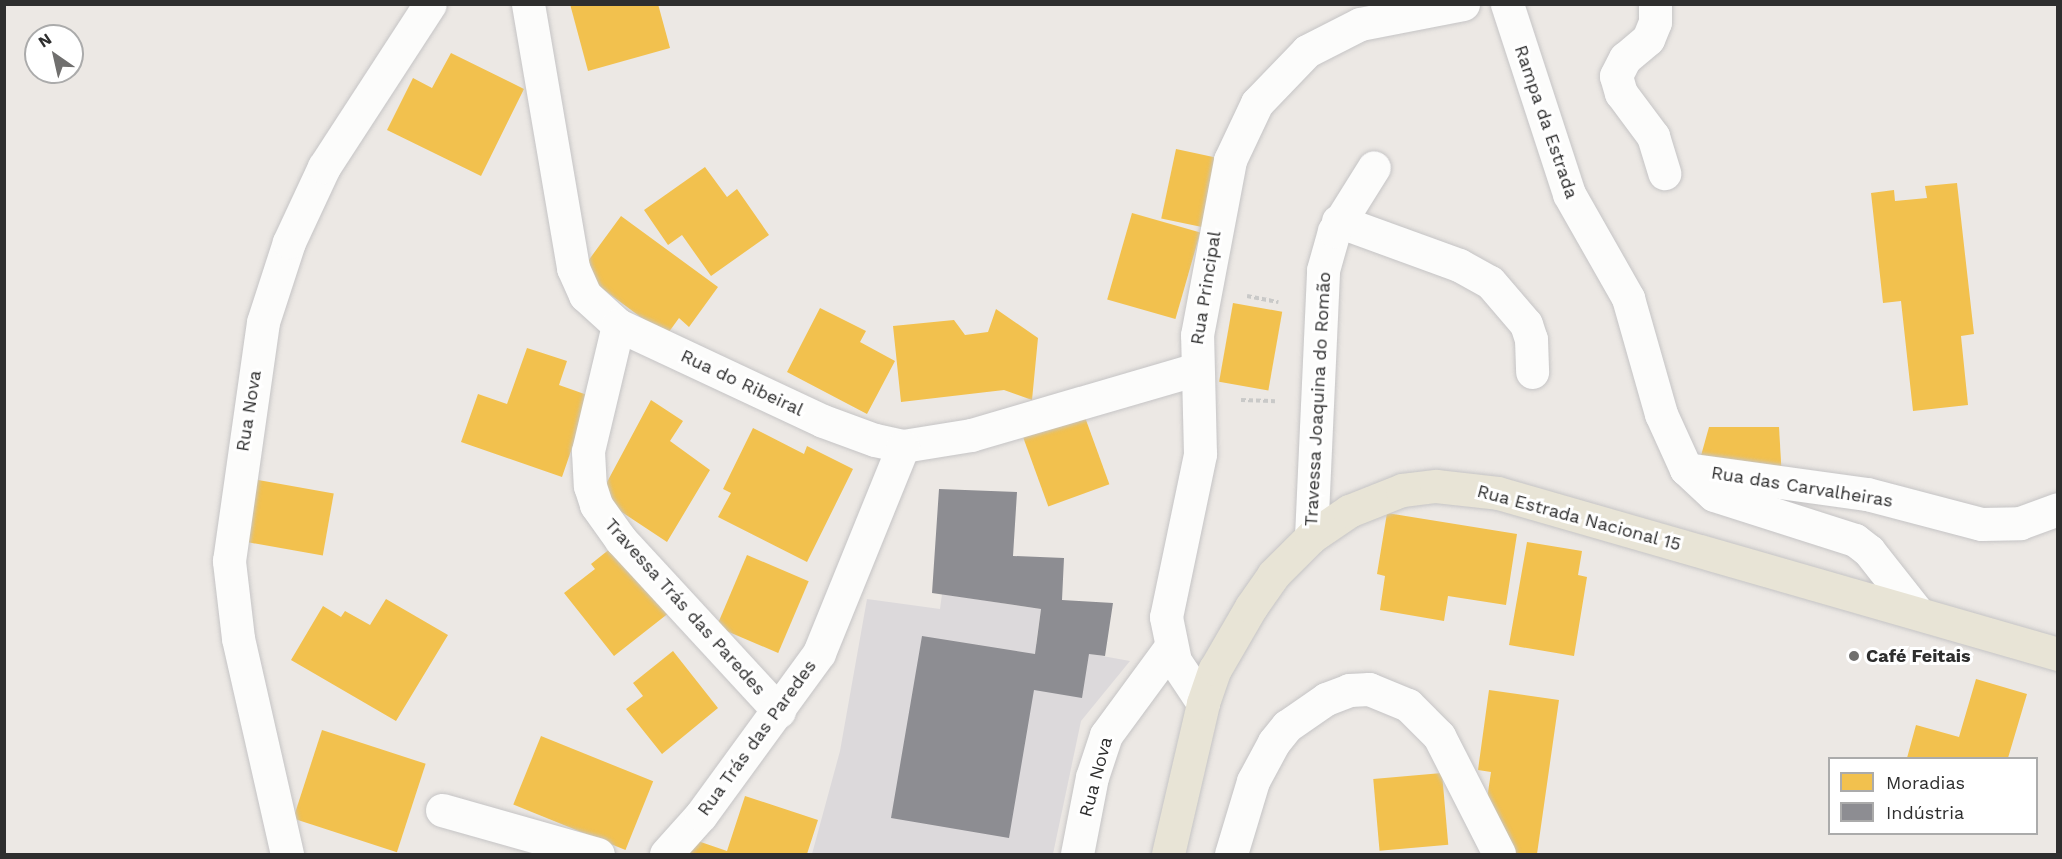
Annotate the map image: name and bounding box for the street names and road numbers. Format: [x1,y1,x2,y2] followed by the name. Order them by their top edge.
[1509,42,1583,202] street label: Rampa da Estrada
[1186,229,1226,347] street label: Rua Principal
[1301,271,1335,527] street label: Travessa Joaquina do Romão
[677,345,807,421] street label: Rua do Ribeiral
[232,369,266,453] street label: Rua Nova
[1709,462,1895,512] street label: Rua das Carvalheiras
[1474,480,1684,556] street label: Rua Estrada Nacional 15
[600,514,770,700] street label: Travessa Trás das Paredes
[693,655,821,821] street label: Rua Trás das Paredes
[1075,734,1117,820] street label: Rua Nova

